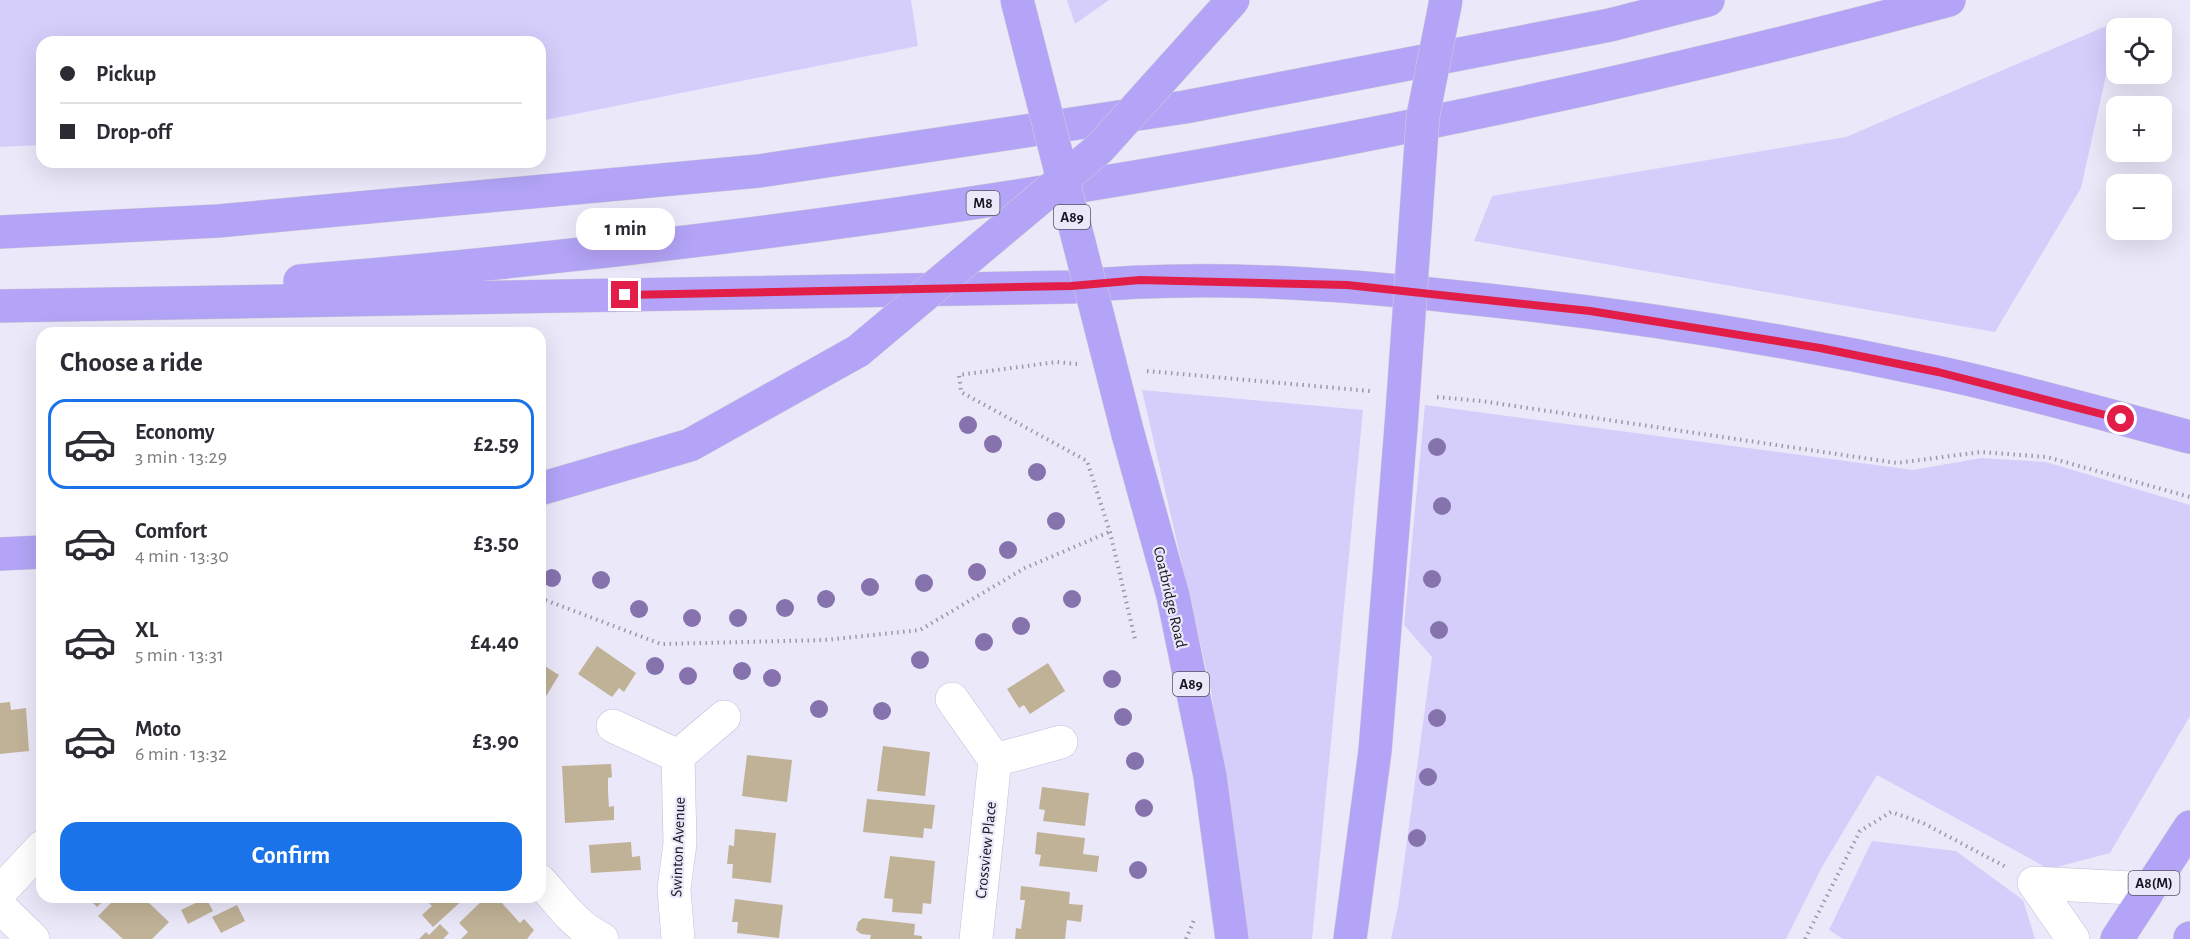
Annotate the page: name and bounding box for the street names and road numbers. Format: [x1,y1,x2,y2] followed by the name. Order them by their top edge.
[966,191,1000,215] road number: M8
[1054,205,1090,229] road number: A89
[1151,545,1189,649] street label: Coatbridge Road
[1173,672,1209,696] road number: A89
[668,797,688,897] street label: Swinton Avenue
[973,801,999,899] street label: Crossview Place
[2128,871,2180,895] road number: A8(M)

